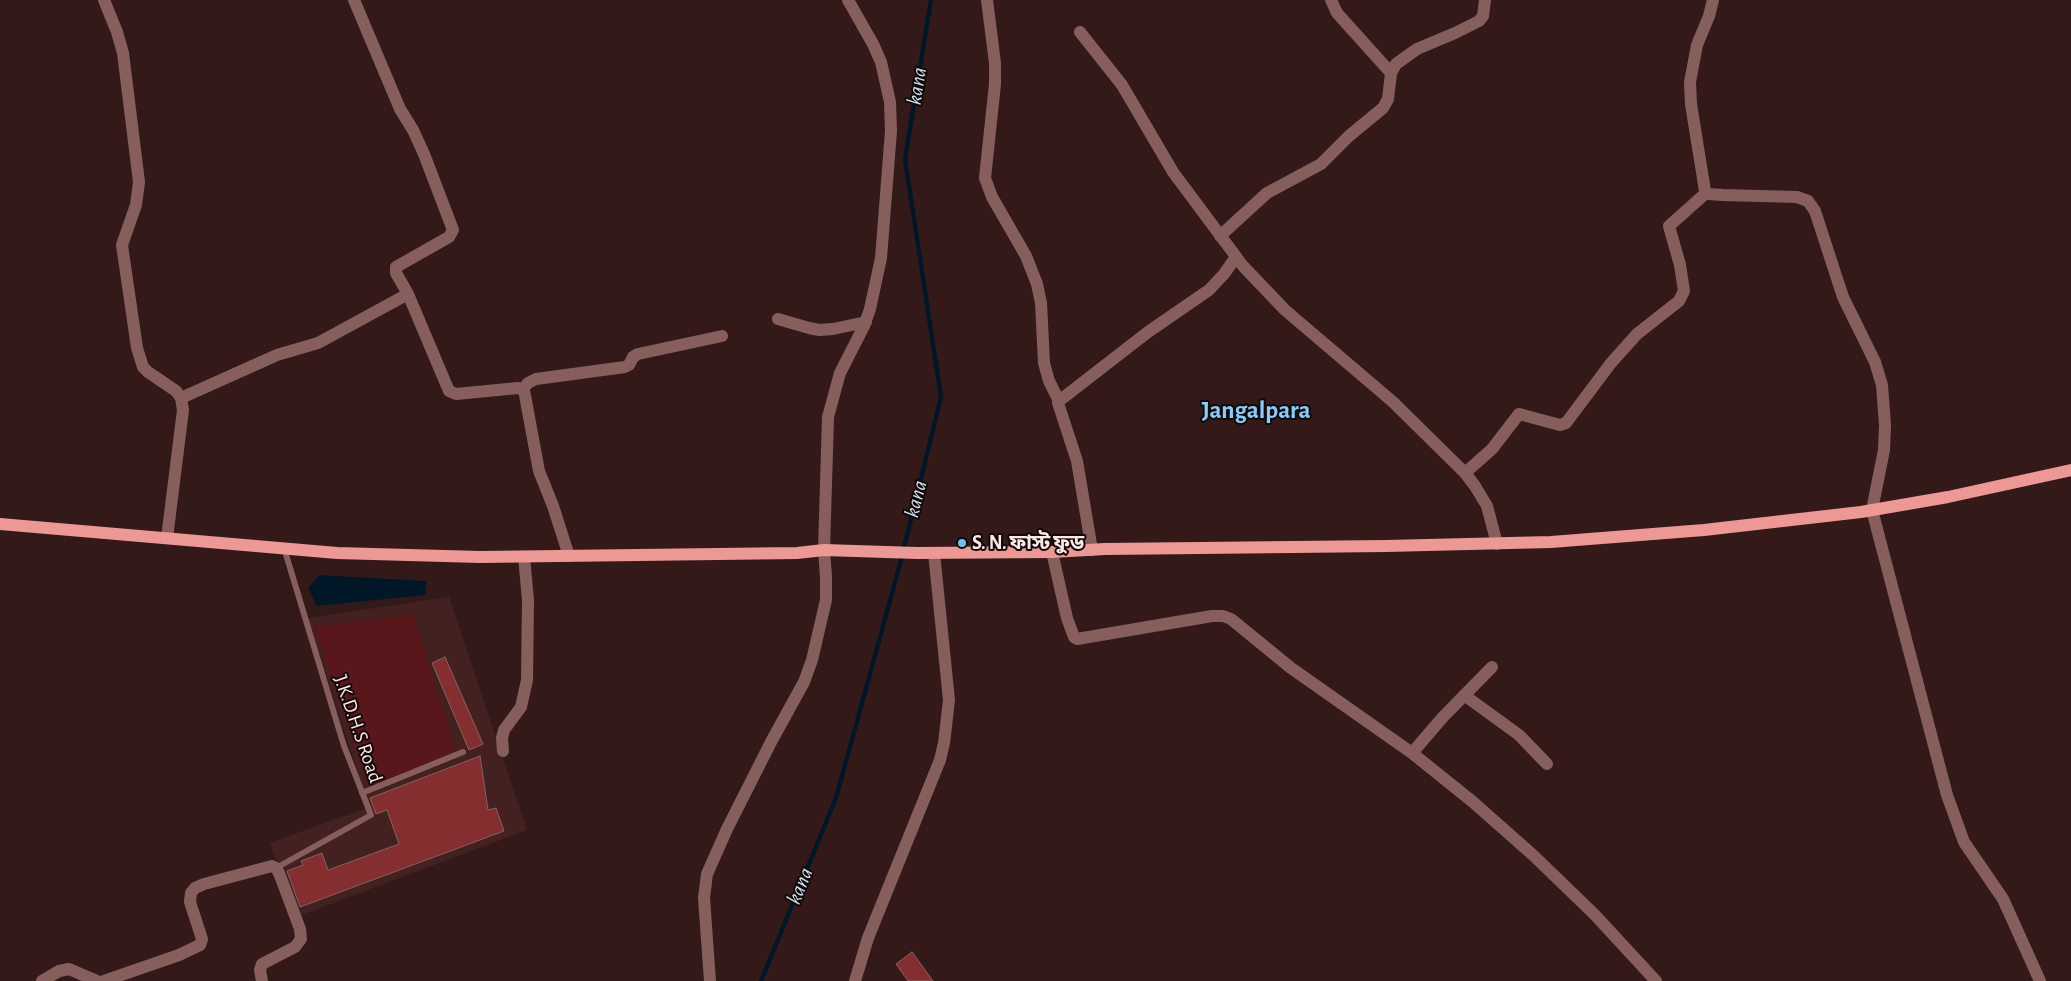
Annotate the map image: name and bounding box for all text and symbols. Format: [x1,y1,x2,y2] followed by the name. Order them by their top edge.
[902,65,932,107] water label: kana
[1201,395,1311,425] district label: Jangalpara
[899,478,933,520] water label: kana
[972,531,1084,555] place label: S. N. ফাস্ট ফুড
[956,537,968,549] marker: S. N. ফাস্ট ফুড
[328,672,388,786] street label: J.K.D.H.S Road
[781,864,819,908] water label: kana

